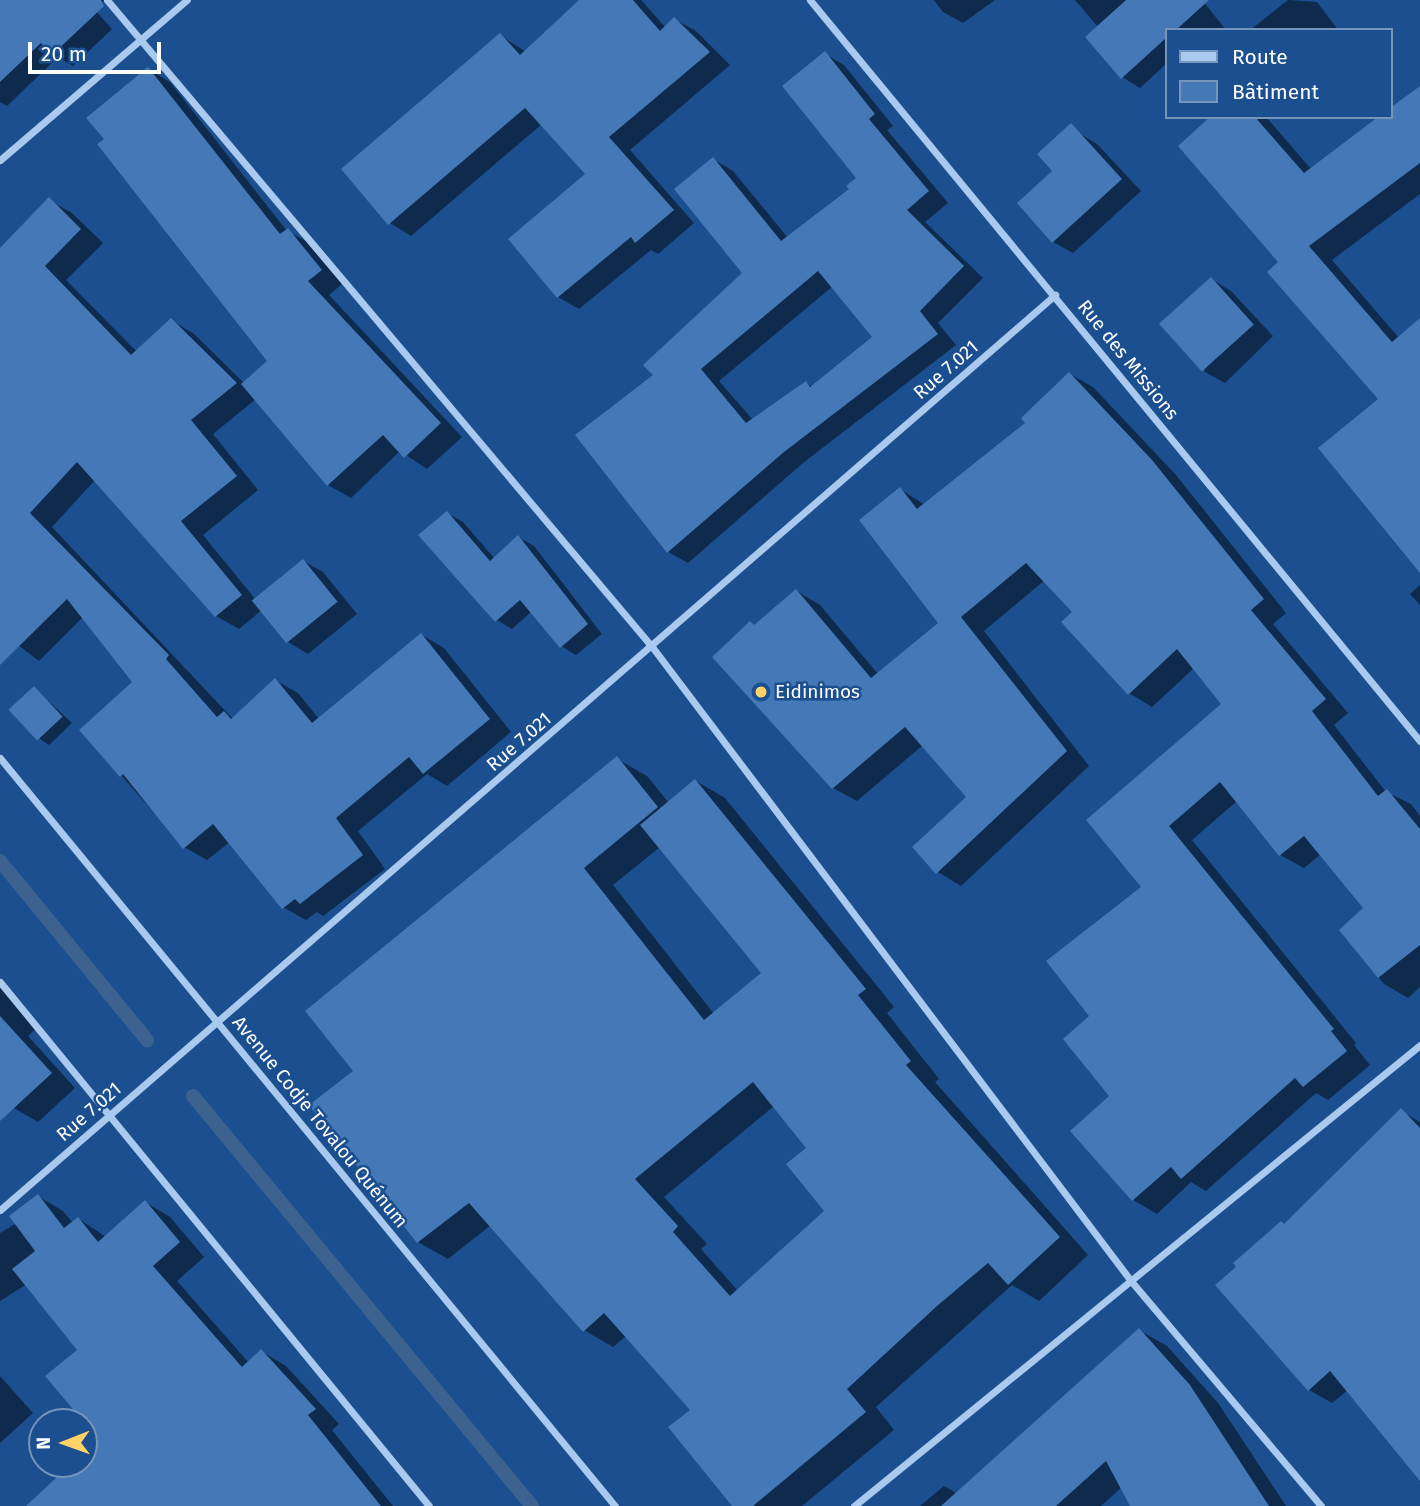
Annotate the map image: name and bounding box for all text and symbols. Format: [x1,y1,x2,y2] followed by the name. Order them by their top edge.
[32,28,164,72] scale bar
[1164,28,1392,119] legend
[41,41,87,67] text: 20 m
[1232,44,1288,70] text: Route
[1232,79,1319,105] text: Bâtiment
[1073,295,1183,425] street label: Rue des Missions
[909,336,983,404] street label: Rue 7.021
[775,681,860,703] place label: Eidinimos
[753,684,769,700] marker: Eidinimos
[482,708,556,776] street label: Rue 7.021
[227,1011,413,1233] street label: Avenue Codje Tovalou Quénum
[52,1078,126,1146] street label: Rue 7.021
[28,1408,98,1478] north arrow
[32,1437,55,1450] text: N

